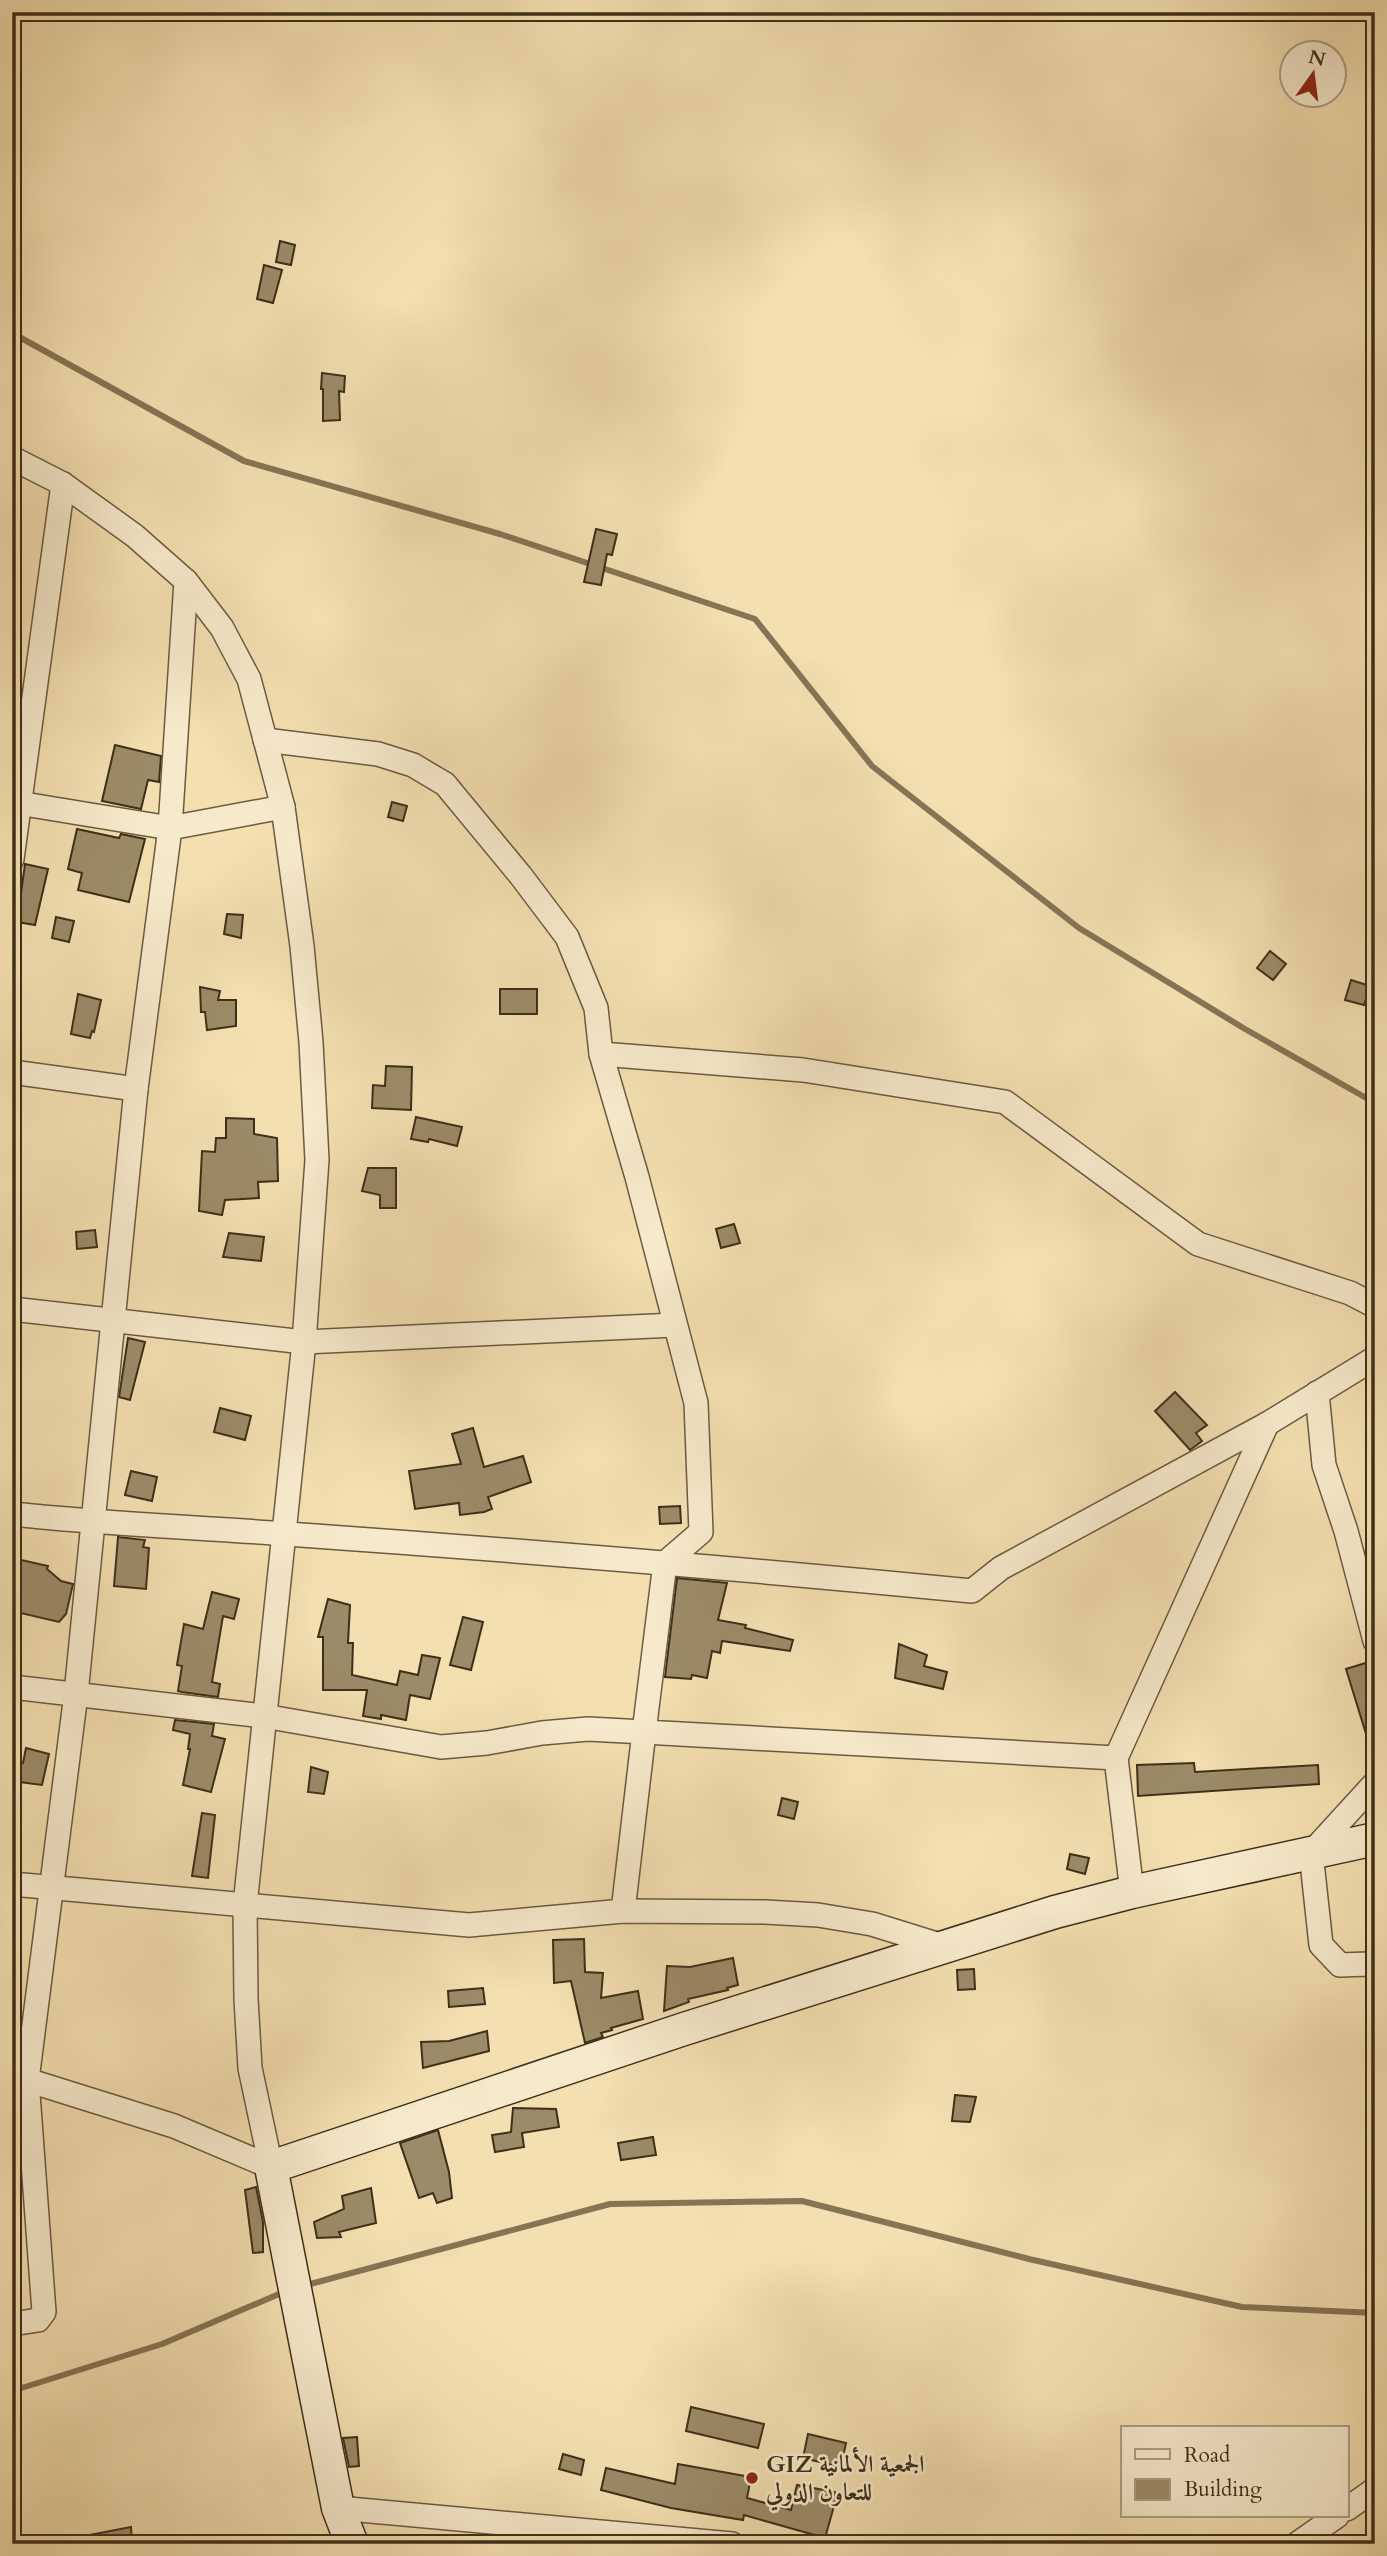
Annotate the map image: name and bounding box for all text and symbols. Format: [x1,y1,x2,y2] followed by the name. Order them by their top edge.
[1278,38,1348,108] north arrow
[1306,44,1329,73] text: N
[1121,2426,1348,2518] legend
[1184,2441,1230,2470] text: Road
[765,2446,925,2511] place label: GIZ الجمعية الألمانية للتعاون الدولي
[744,2470,760,2486] marker: GIZ الجمعية الألمانية للتعاون الدولي
[1184,2475,1262,2504] text: Building

